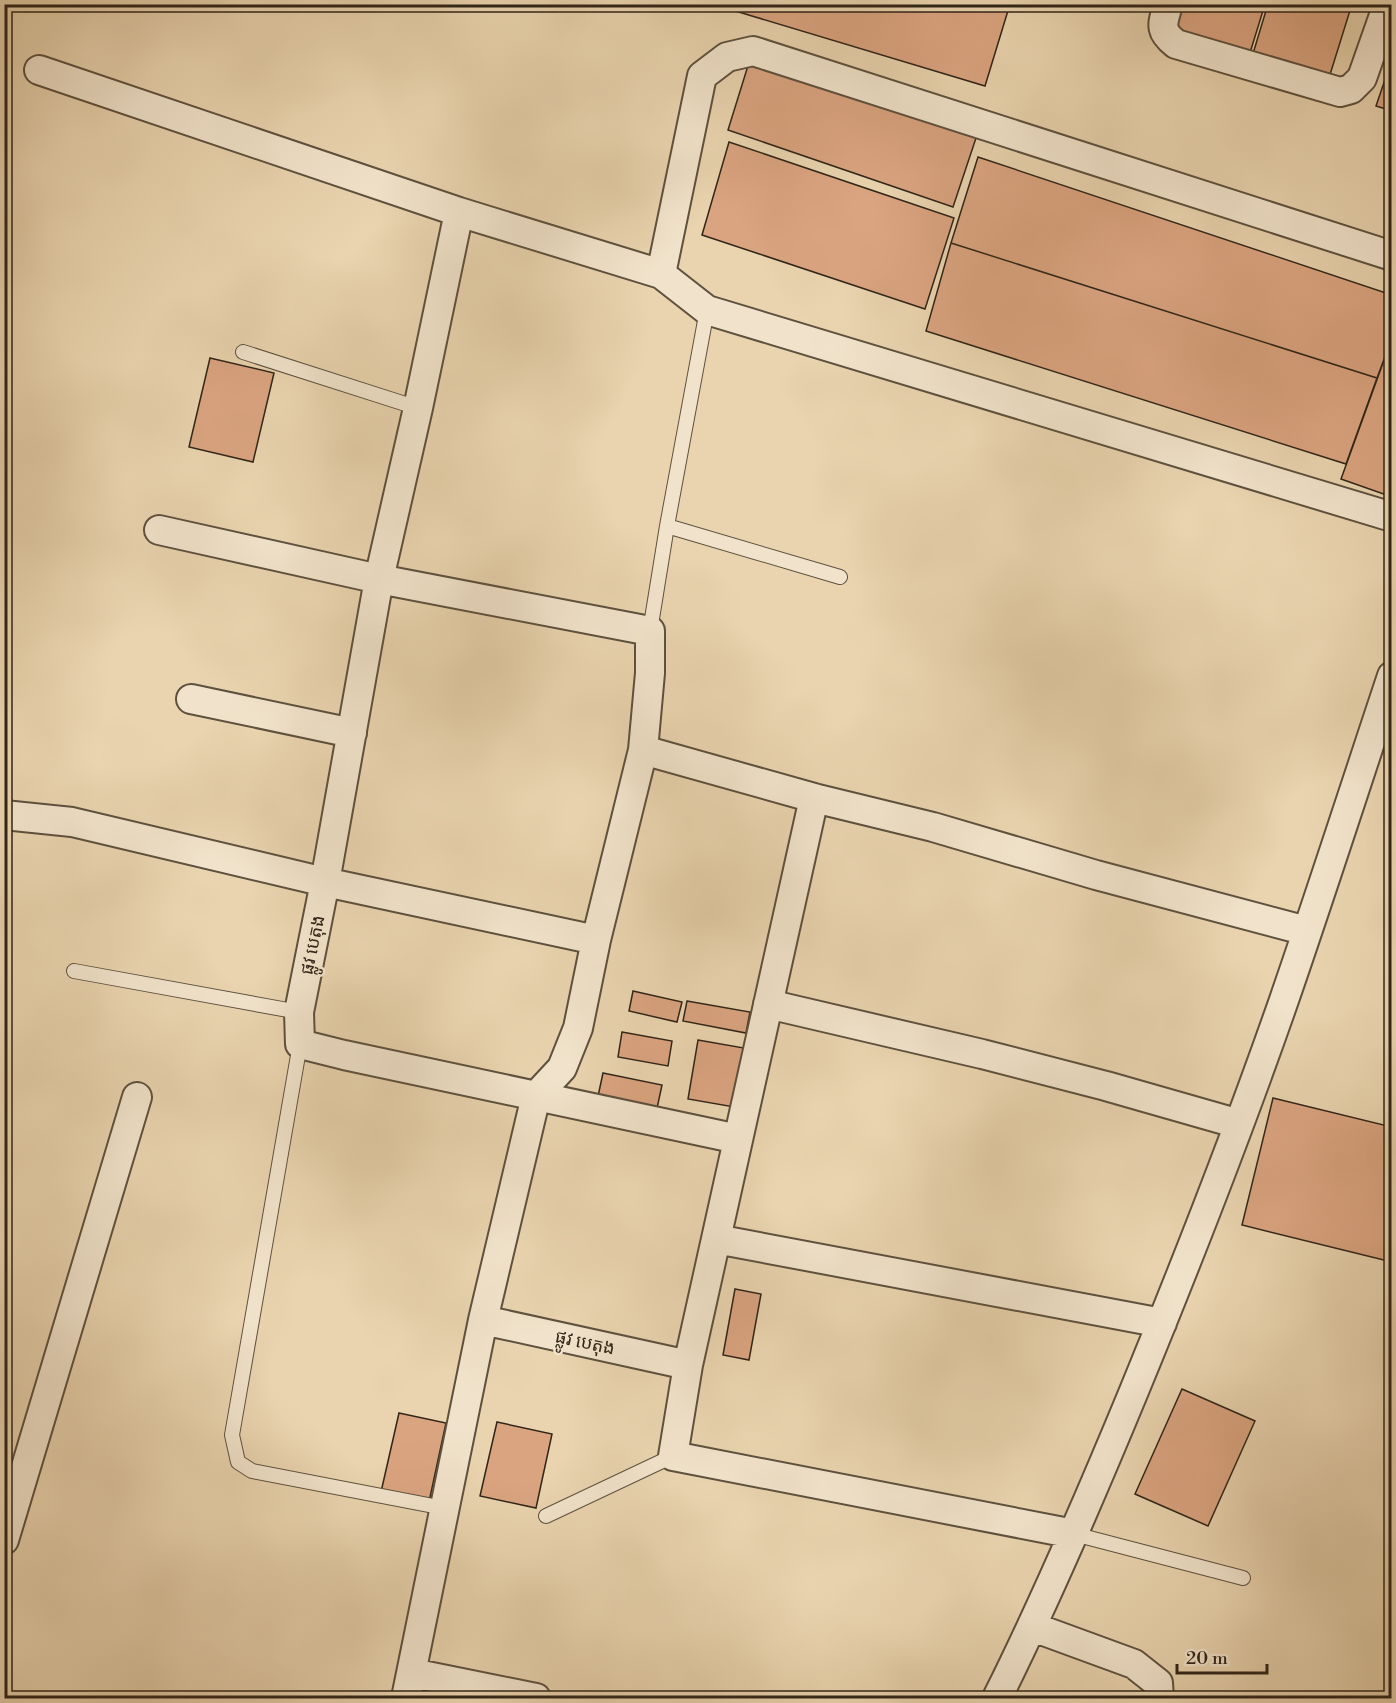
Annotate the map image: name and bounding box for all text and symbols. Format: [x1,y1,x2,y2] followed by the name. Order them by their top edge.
[295,913,335,978] street label: ផ្លូវ បេតុង
[552,1325,617,1365] street label: ផ្លូវ បេតុង
[1177,1637,1267,1675] scale bar
[1186,1647,1228,1670] text: 20 m

